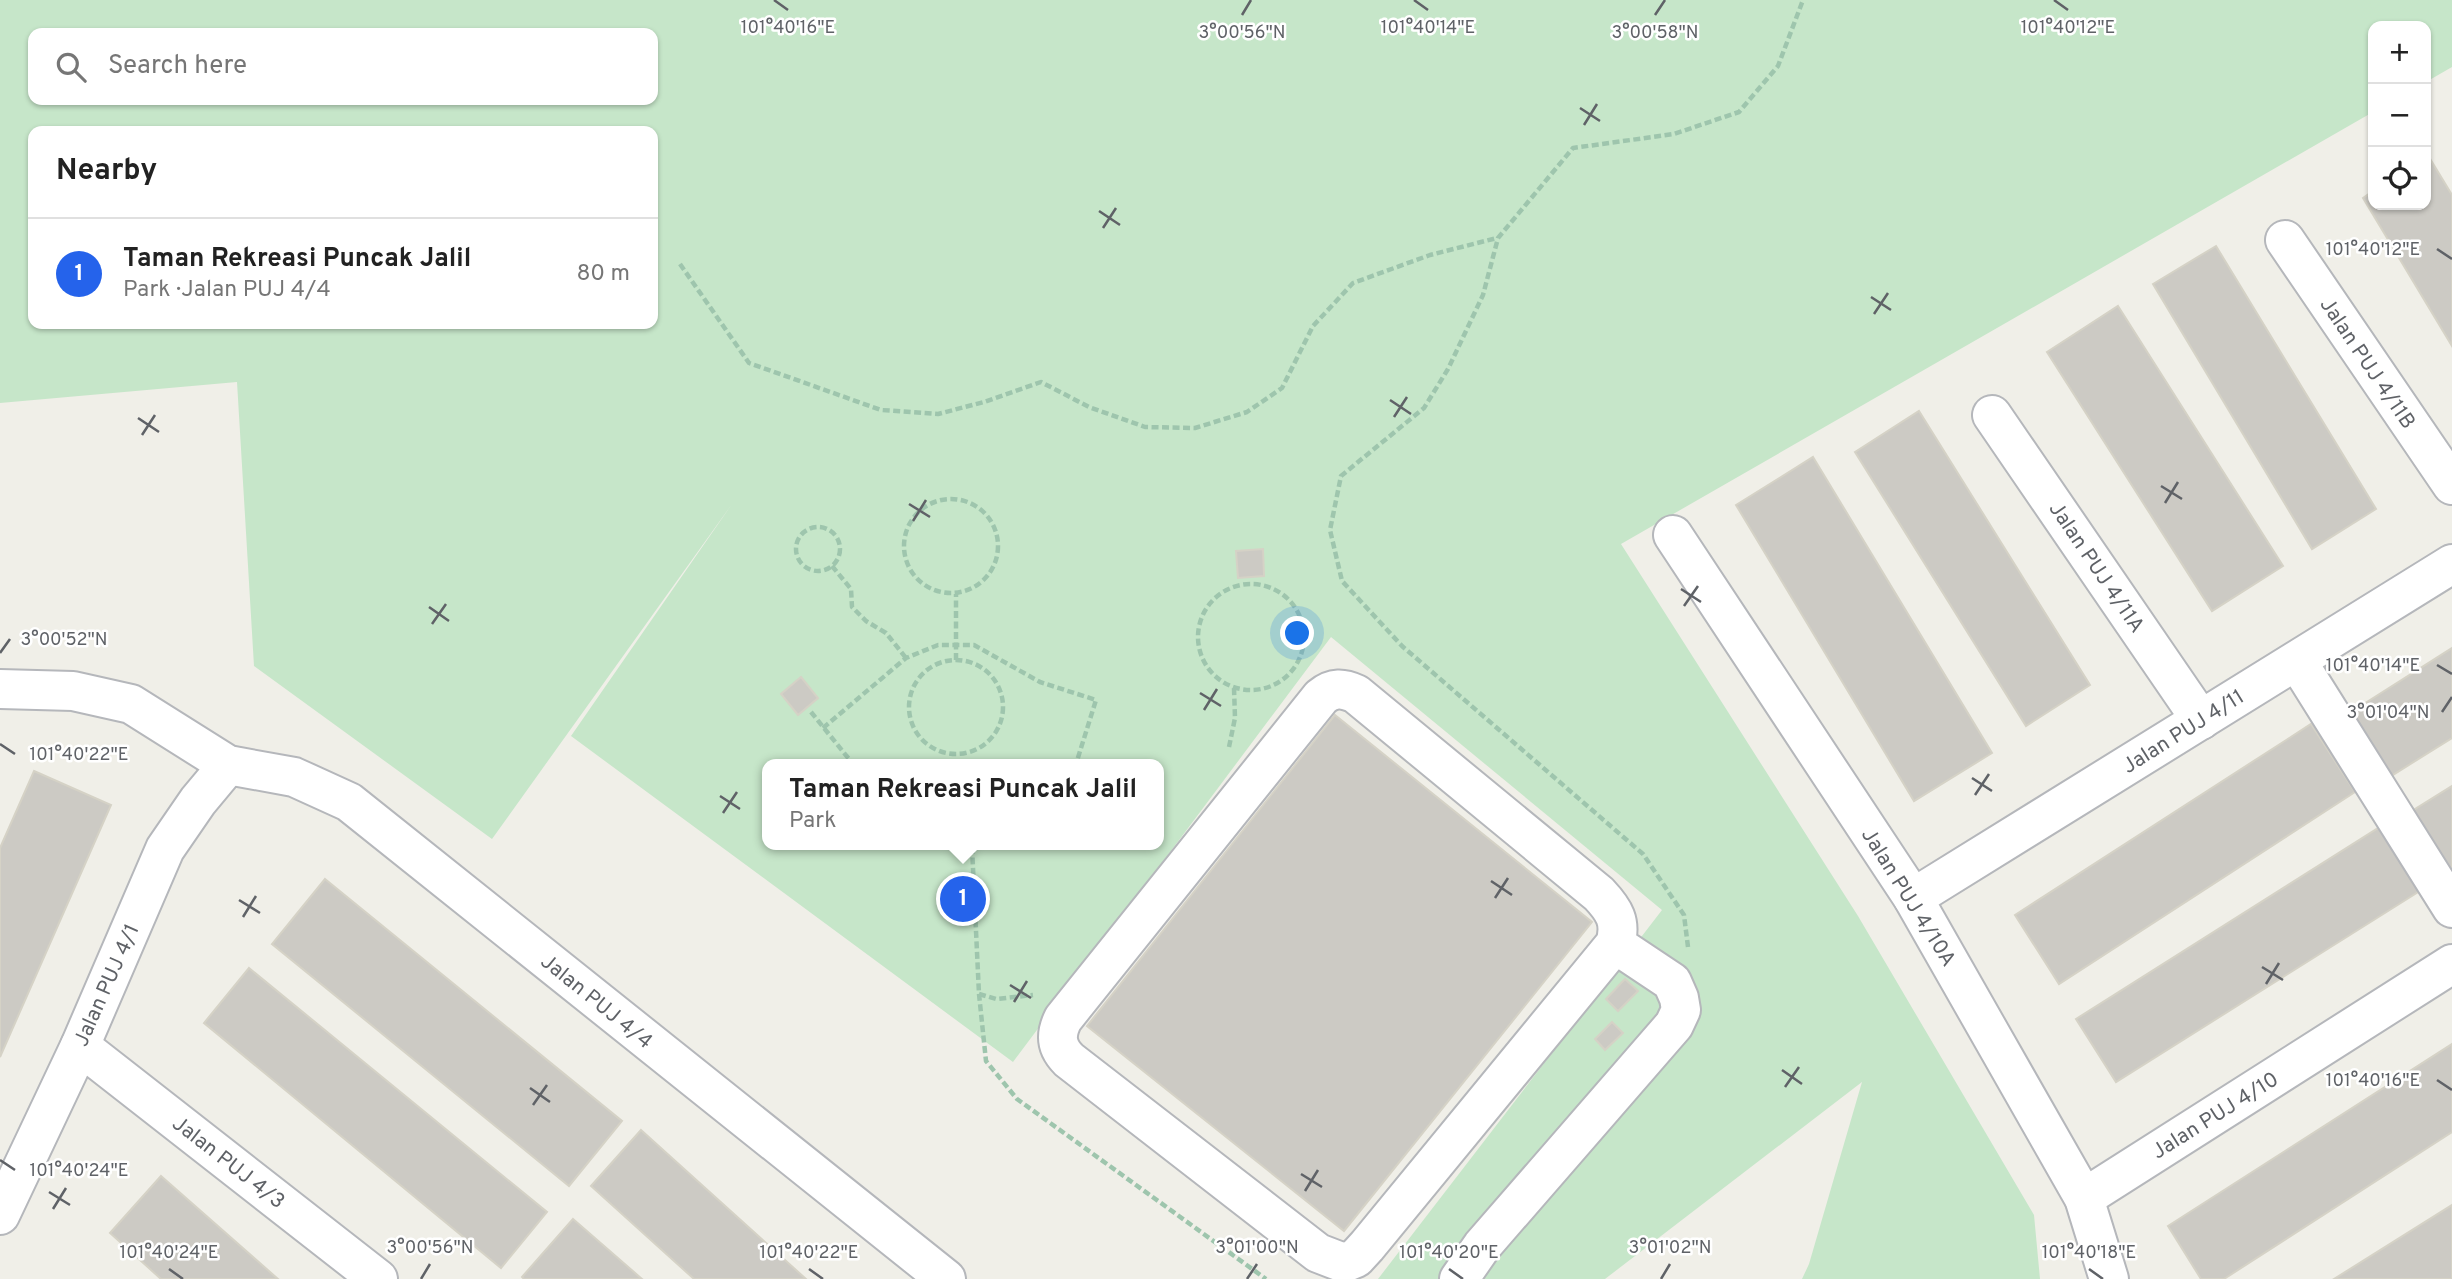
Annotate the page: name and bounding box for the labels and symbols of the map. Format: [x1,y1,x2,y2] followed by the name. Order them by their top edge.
[741,17,835,40] text: 101°40'16"E
[1381,17,1475,40] text: 101°40'14"E
[2021,17,2115,40] text: 101°40'12"E
[1199,22,1285,45] text: 3°00'56"N
[1611,22,1699,45] text: 3°00'58"N
[2326,239,2420,262] text: 101°40'12"E
[2313,293,2421,435] street label: Jalan PUJ 4/11B
[2042,497,2150,639] street label: Jalan PUJ 4/11A
[1280,616,1314,650] your location
[20,629,108,652] text: 3°00'52"N
[2326,655,2420,678] text: 101°40'14"E
[2118,684,2250,781] street label: Jalan PUJ 4/11
[2346,702,2430,725] text: 3°01'04"N
[29,744,129,767] text: 101°40'22"E
[1854,824,1961,972] street label: Jalan PUJ 4/10A
[940,873,986,925] pin: 1
[68,920,146,1051] street label: Jalan PUJ 4/1
[535,949,658,1056] street label: Jalan PUJ 4/4
[2147,1066,2284,1166] street label: Jalan PUJ 4/10
[2326,1070,2420,1093] text: 101°40'16"E
[166,1111,290,1216] street label: Jalan PUJ 4/3
[30,1160,128,1183] text: 101°40'24"E
[387,1237,473,1260] text: 3°00'56"N
[1215,1237,1299,1260] text: 3°01'00"N
[1629,1237,1711,1260] text: 3°01'02"N
[120,1242,218,1265] text: 101°40'24"E
[759,1242,859,1265] text: 101°40'22"E
[1399,1242,1499,1265] text: 101°40'20"E
[2042,1242,2136,1265] text: 101°40'18"E

